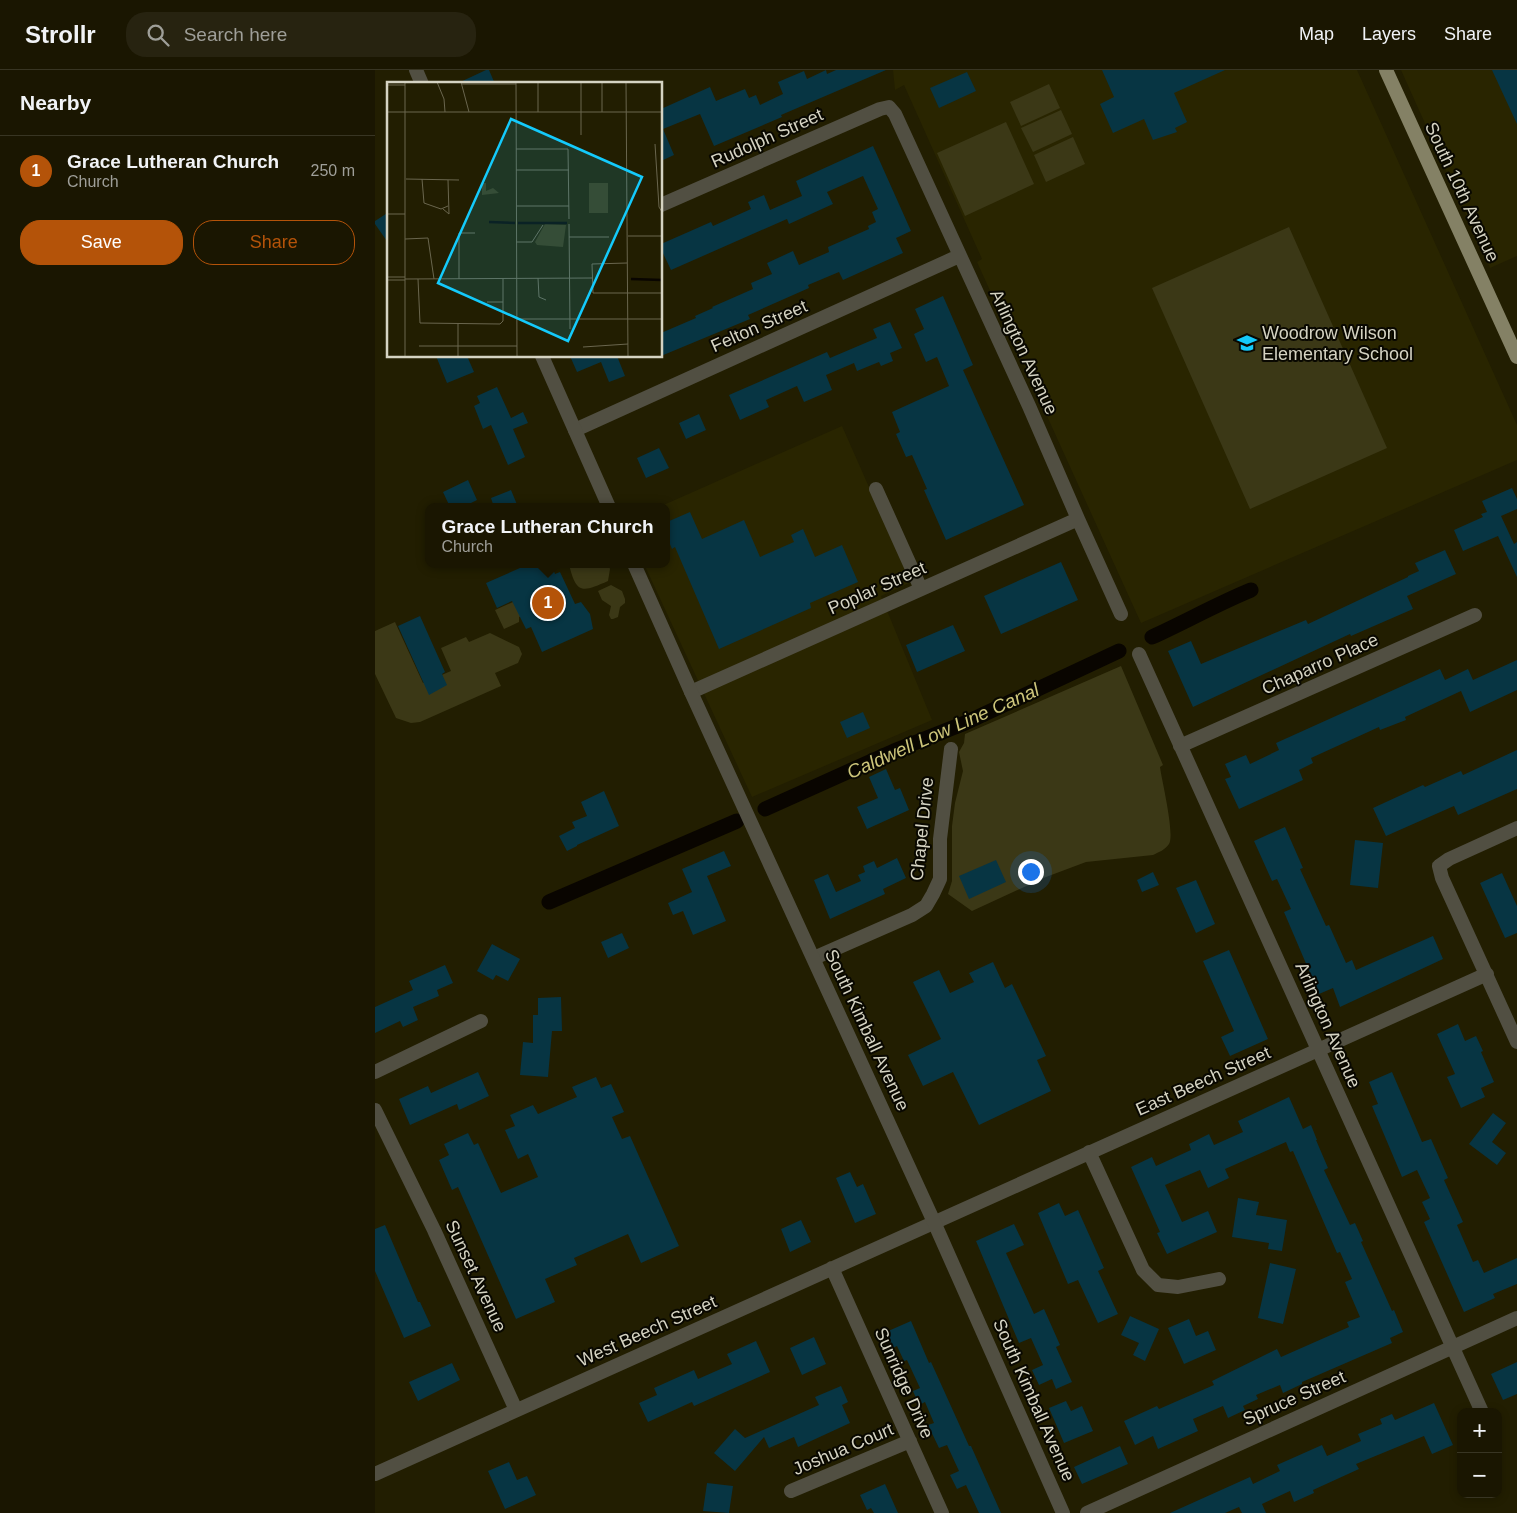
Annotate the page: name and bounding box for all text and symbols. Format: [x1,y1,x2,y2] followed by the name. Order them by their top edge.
[126,12,476,57] search box
[25,21,96,48] text: Strollr
[144,21,172,49] icon: search
[184,24,287,45] text: Search here
[1299,24,1334,44] text: Map
[1362,24,1416,44] text: Layers
[1444,24,1492,44] text: Share
[387,82,663,358] inset map
[20,91,91,114] text: Nearby
[708,104,826,172] street label: Rudolph Street
[1421,119,1503,265] street label: South 10th Avenue
[67,151,279,172] text: Grace Lutheran Church
[32,162,40,179] text: 1
[311,162,355,179] text: 250 m
[67,173,119,190] text: Church
[20,220,183,265] button: Save
[193,220,355,265] button: Share
[986,286,1062,418] street label: Arlington Avenue
[708,296,810,356] street label: Felton Street
[1262,323,1413,364] place label: Woodrow Wilson Elementary School
[1236,332,1258,354] school or university icon: Woodrow Wilson Elementary School
[425,503,670,568] popup
[441,516,654,537] text: Grace Lutheran Church
[441,538,493,555] text: Church
[825,557,929,619] street label: Poplar Street
[532,584,564,622] pin: 1
[1259,629,1381,699] street label: Chaparro Place
[844,679,1043,783] water label: Caldwell Low Line Canal
[907,776,937,882] street label: Chapel Drive
[1018,859,1044,885] your location
[821,946,913,1114] street label: South Kimball Avenue
[1291,959,1365,1091] street label: Arlington Avenue
[1133,1042,1273,1120] street label: East Beech Street
[441,1217,511,1335] street label: Sunset Avenue
[575,1291,719,1371] street label: West Beech Street
[989,1316,1079,1484] street label: South Kimball Avenue
[871,1325,937,1441] street label: Sunridge Drive
[1240,1366,1348,1430] street label: Spruce Street
[1457,1408,1502,1498] map controls
[1457,1408,1502,1453] button: +
[790,1419,896,1479] street label: Joshua Court
[1457,1453,1502,1498] button: −

